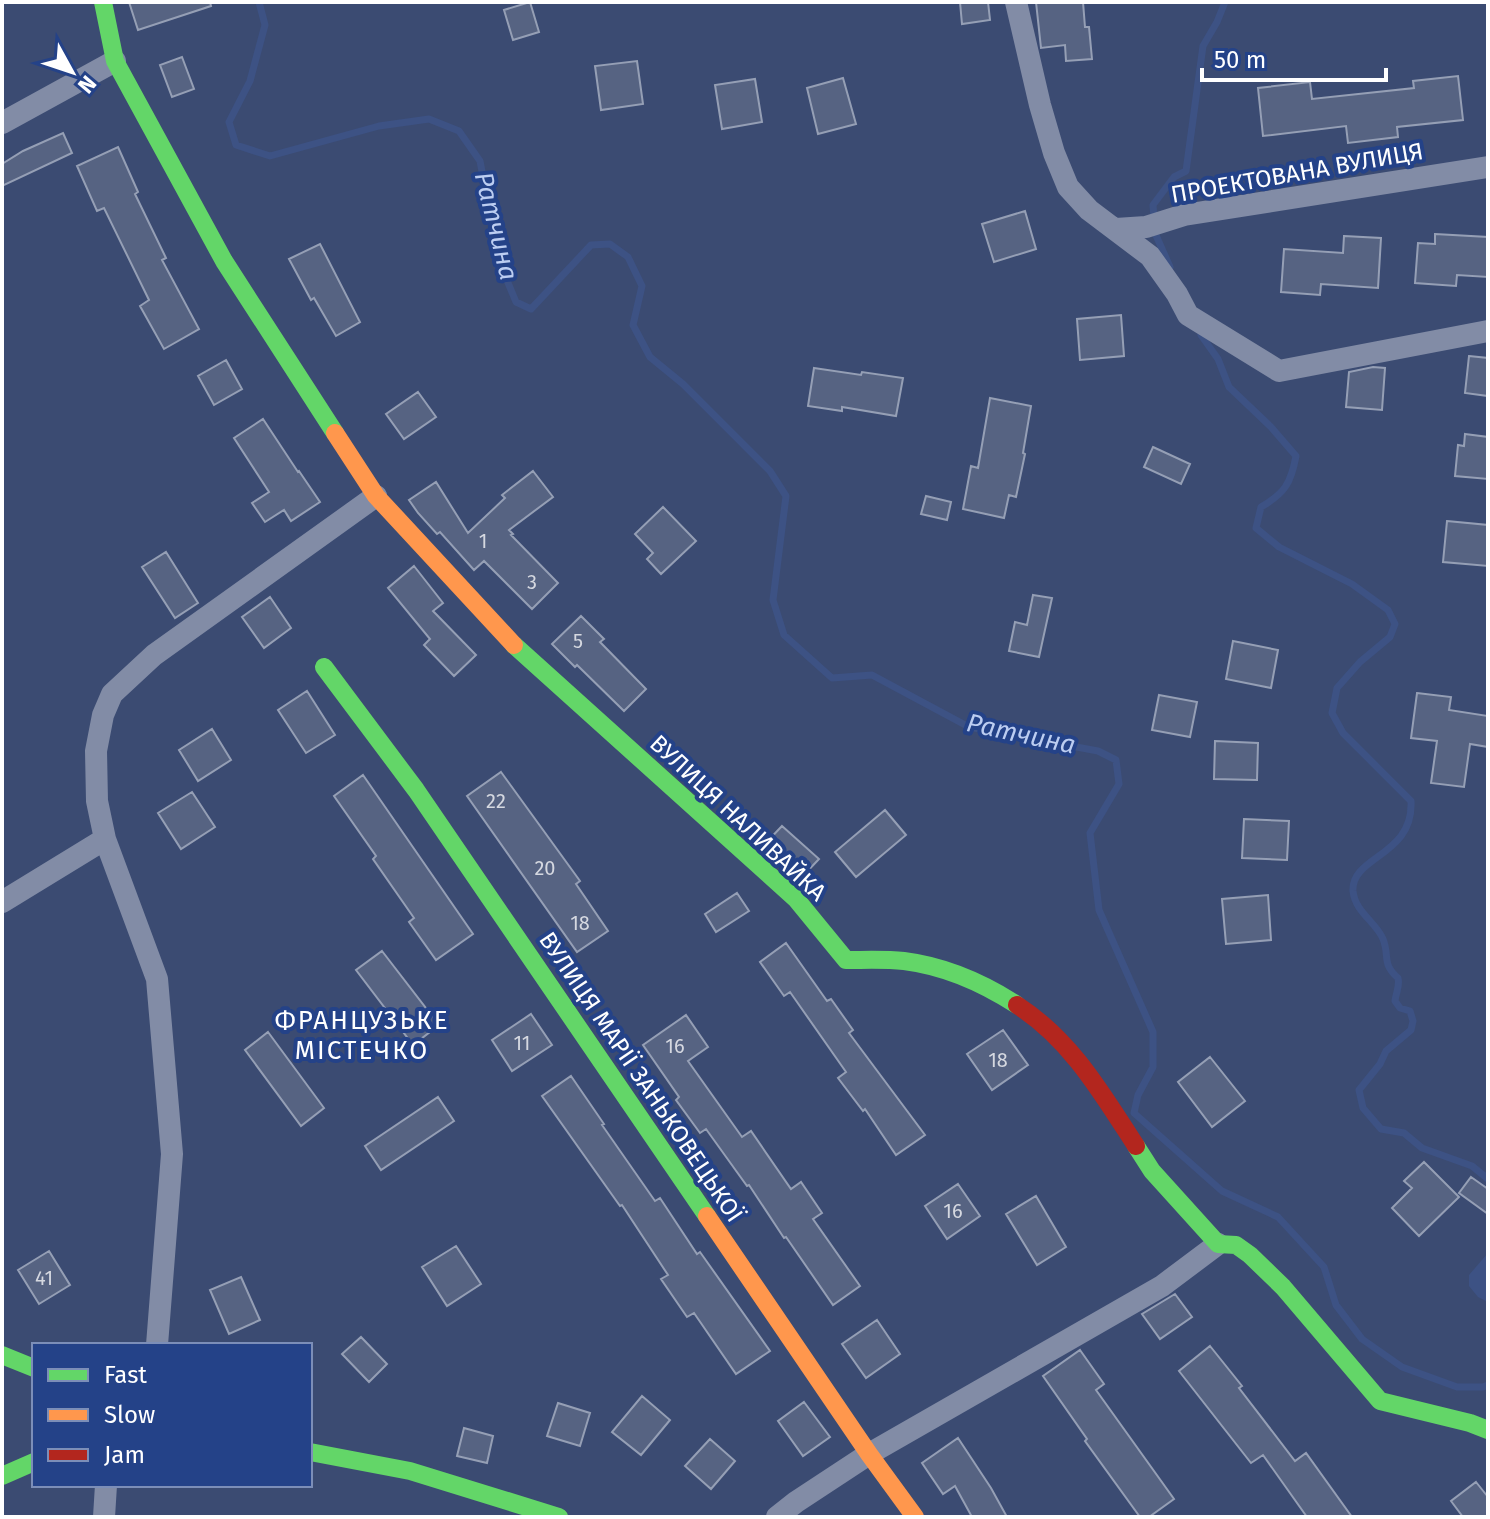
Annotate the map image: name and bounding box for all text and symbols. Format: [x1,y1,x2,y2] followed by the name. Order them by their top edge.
[32,32,112,112] north arrow
[1202,32,1386,82] scale bar
[1214,46,1266,74] text: 50 m
[72,70,102,99] text: N
[1169,137,1425,209] street label: ПРОЕКТОВАНА ВУЛИЦЯ
[468,169,524,283] water label: Ратчина
[479,529,487,553] house number: 1
[527,570,537,594] house number: 3
[573,629,583,653] house number: 5
[964,707,1078,761] water label: Ратчина
[644,729,832,907] street label: ВУЛИЦЯ НАЛИВАЙКА
[486,789,506,813] house number: 22
[534,856,556,880] house number: 20
[570,911,590,935] house number: 18
[533,927,749,1228] street label: ВУЛИЦЯ МАРІЇ ЗАНЬКОВЕЦЬКОЇ
[274,1005,450,1066] district label: ФРАНЦУЗЬКЕ МІСТЕЧКО
[513,1031,531,1055] house number: 11
[665,1034,685,1058] house number: 16
[988,1048,1008,1072] house number: 18
[943,1199,963,1223] house number: 16
[35,1266,53,1290] house number: 41
[32,1343,312,1487] legend
[104,1361,147,1389] text: Fast
[104,1401,155,1429] text: Slow
[104,1441,145,1469] text: Jam

